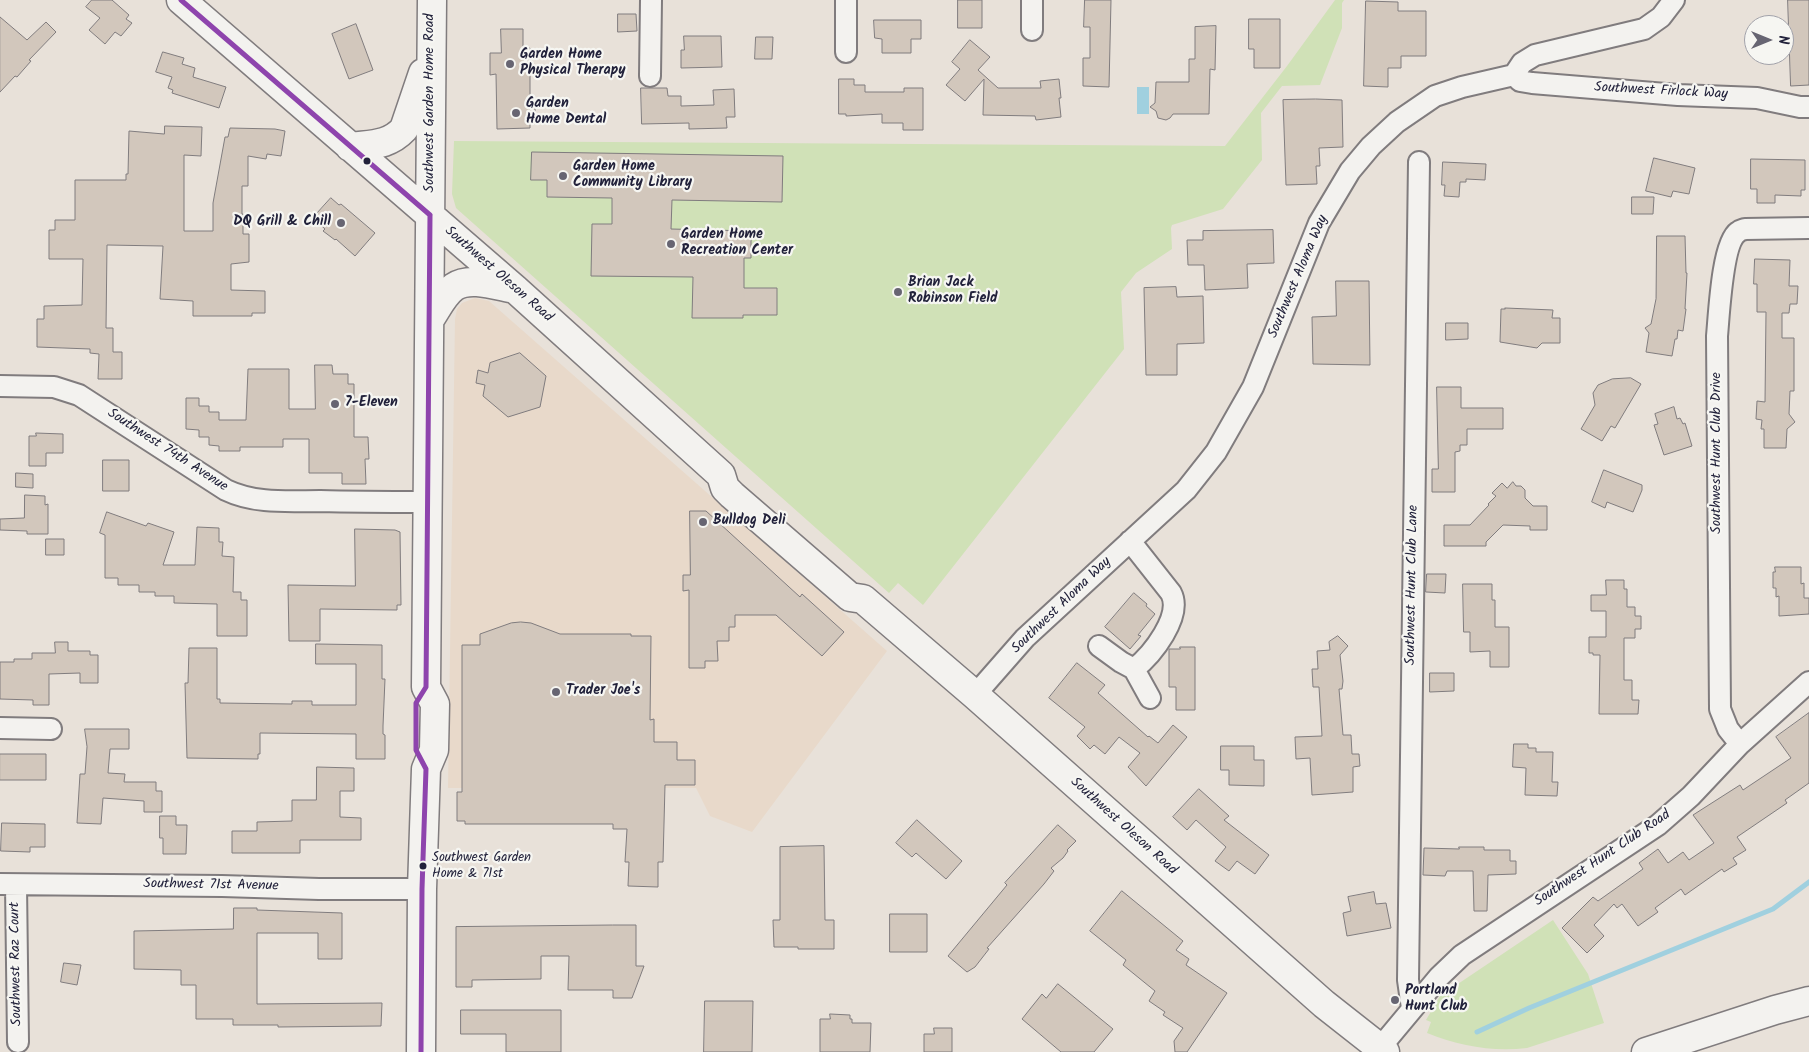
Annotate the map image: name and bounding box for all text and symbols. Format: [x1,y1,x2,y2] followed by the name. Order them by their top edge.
[423,13,439,193] street label: Southwest Garden Home Road
[1744,15,1794,65] north arrow
[1772,36,1794,44] text: N
[520,48,625,80] place label: Garden Home Physical Therapy
[504,58,516,70] marker: Garden Home Physical Therapy
[1594,80,1728,104] street label: Southwest Firlock Way
[526,97,606,130] place label: Garden Home Dental
[510,107,522,119] marker: Garden Home Dental
[362,156,372,166] unlabelled marker
[573,160,692,192] place label: Garden Home Community Library
[557,170,569,182] marker: Garden Home Community Library
[1266,213,1332,341] street label: Southwest Aloma Way
[233,215,331,231] place label: DQ Grill & Chill
[335,217,347,229] marker: DQ Grill & Chill
[440,223,556,327] street label: Southwest Oleson Road
[681,228,793,260] place label: Garden Home Recreation Center
[665,238,677,250] marker: Garden Home Recreation Center
[908,276,998,308] place label: Brian Jack Robinson Field
[892,286,904,298] marker: Brian Jack Robinson Field
[1710,372,1726,534] street label: Southwest Hunt Club Drive
[345,396,398,412] place label: 7-Eleven
[329,398,341,410] marker: 7-Eleven
[104,406,230,496] street label: Southwest 74th Avenue
[1403,505,1423,665] street label: Southwest Hunt Club Lane
[713,514,786,530] place label: Bulldog Deli
[697,516,709,528] marker: Bulldog Deli
[1009,554,1115,658] street label: Southwest Aloma Way
[566,684,640,700] place label: Trader Joe's
[550,686,562,698] marker: Trader Joe's
[1066,775,1180,879] street label: Southwest Oleson Road
[1532,807,1674,911] street label: Southwest Hunt Club Road
[432,851,531,882] place label: Southwest Garden Home & 71st
[418,861,428,871] marker: Southwest Garden Home & 71st
[143,876,279,896] street label: Southwest 71st Avenue
[8,902,26,1026] street label: Southwest Raz Court
[1405,984,1467,1016] place label: Portland Hunt Club
[1389,994,1401,1006] marker: Portland Hunt Club

